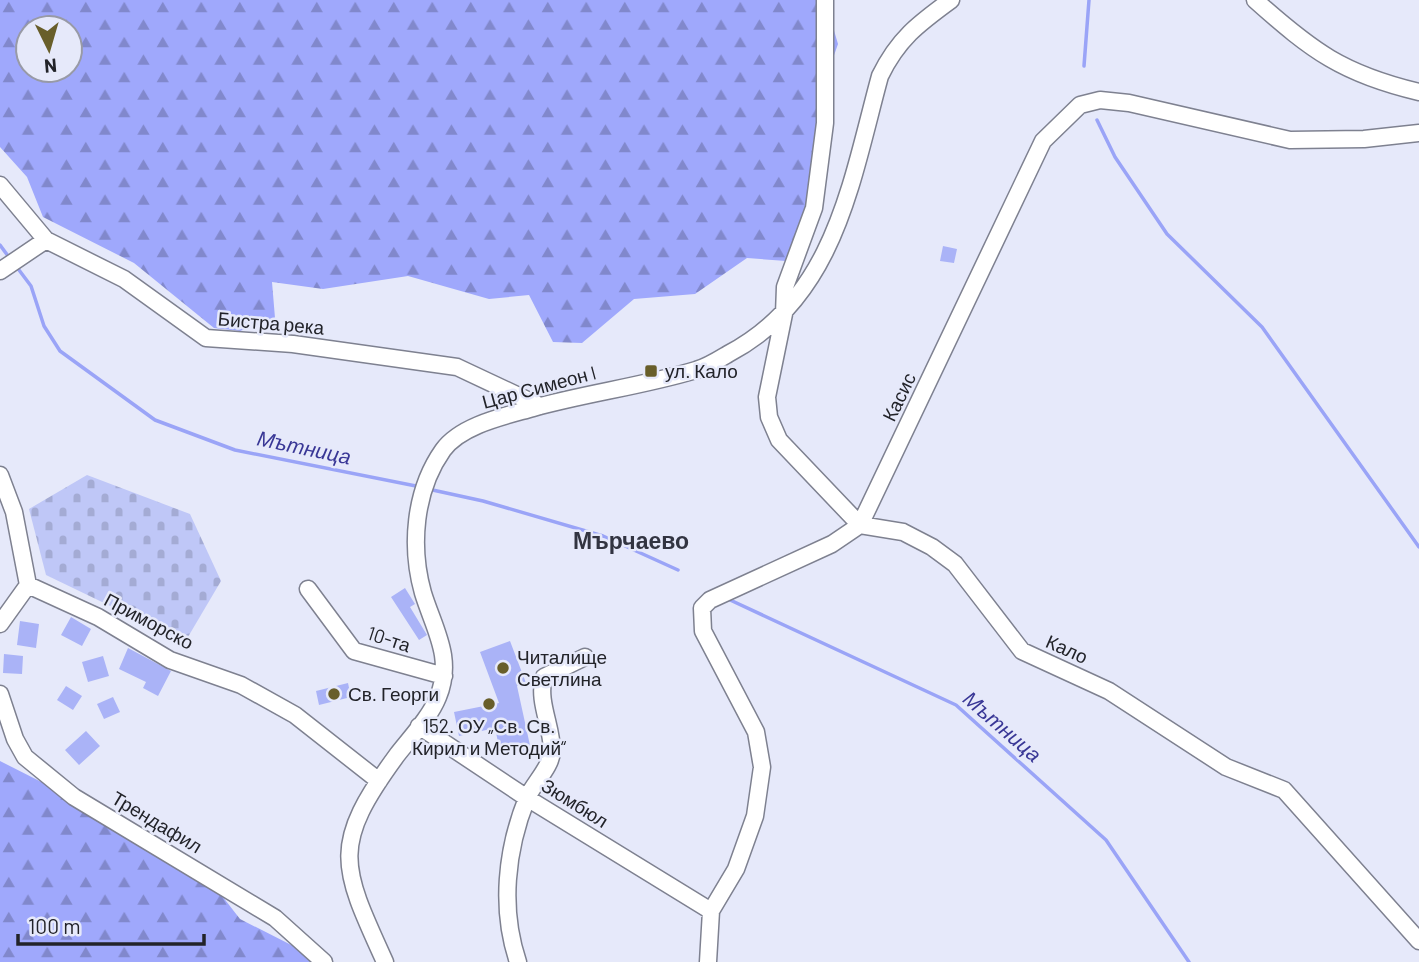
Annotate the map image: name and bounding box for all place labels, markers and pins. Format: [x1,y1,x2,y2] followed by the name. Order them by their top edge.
[665,359,738,382] place label: ул. Кало
[643,363,659,379] marker: ул. Кало
[517,645,607,690] place label: Читалище Светлина
[495,660,511,676] marker: Читалище Светлина
[348,682,439,705] place label: Св. Георги
[326,686,342,702] marker: Св. Георги
[481,696,497,712] marker: 152. ОУ „Св. Св. Кирил и Методий“
[412,714,567,759] place label: 152. ОУ „Св. Св. Кирил и Методий“

